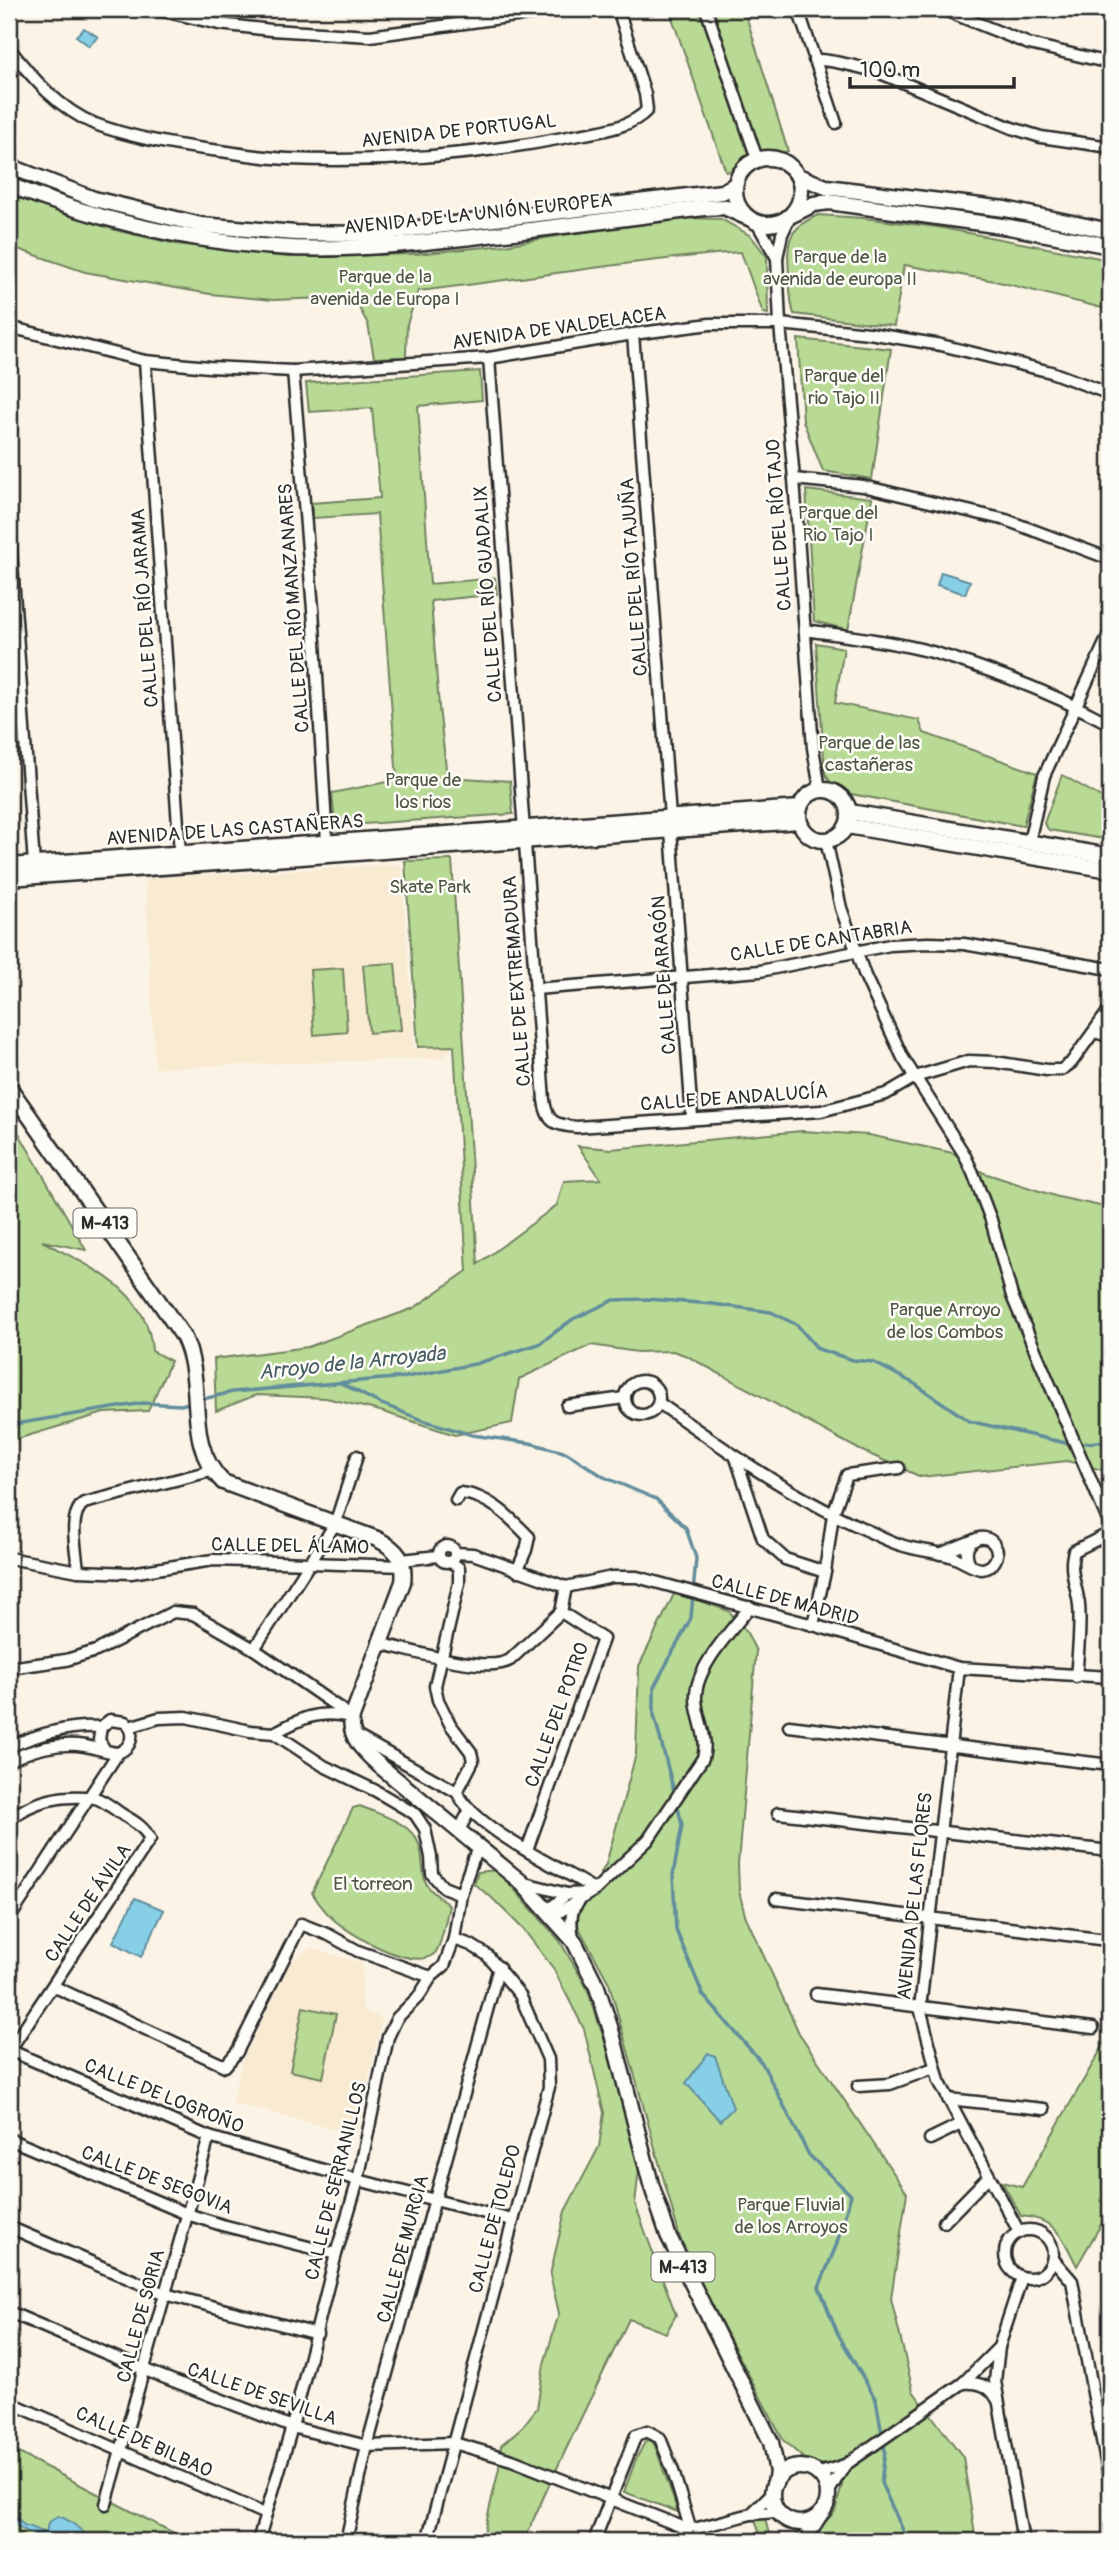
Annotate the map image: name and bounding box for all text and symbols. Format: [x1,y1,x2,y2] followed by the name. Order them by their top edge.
[850,46,1014,90] scale bar
[860,57,920,84] text: 100 m
[360,109,558,153] street label: AVENIDA DE PORTUGAL
[343,188,613,240] street label: AVENIDA DE LA UNIÓN EUROPEA
[763,245,917,291] park label: Parque de la avenida de europa II
[310,265,460,311] park label: Parque de la avenida de Europa I
[451,301,667,355] street label: AVENIDA DE VALDELACEA
[804,364,884,410] park label: Parque del rio Tajo II
[761,438,797,612] street label: CALLE DEL RÍO TAJO
[615,477,653,677] street label: CALLE DEL RÍO TAJUÑA
[273,482,315,734] street label: CALLE DEL RÍO MANZANARES
[468,485,508,703] street label: CALLE DEL RÍO GUADALIX
[798,501,878,547] park label: Parque del Rio Tajo I
[126,508,164,708] street label: CALLE DEL RÍO JARAMA
[818,731,921,777] park label: Parque de las castañeras
[385,768,462,814] park label: Parque de los rios
[106,809,364,851] street label: AVENIDA DE LAS CASTAÑERAS
[389,875,471,899] park label: Skate Park
[498,875,536,1087] street label: CALLE DE EXTREMADURA
[646,895,682,1055] street label: CALLE DE ARAGÓN
[728,915,914,967] street label: CALLE DE CANTABRIA
[640,1079,828,1117] street label: CALLE DE ANDALUCÍA
[74,1208,136,1238] road number: M-413
[887,1298,1004,1344] park label: Parque Arroyo de los Combos
[257,1340,448,1386] water label: Arroyo de la Arroyada
[211,1533,369,1559] street label: CALLE DEL ÁLAMO
[709,1569,861,1631] street label: CALLE DE MADRID
[520,1639,594,1791] street label: CALLE DEL POTRO
[892,1791,938,2001] street label: AVENIDA DE LAS FLORES
[39,1839,137,1967] street label: CALLE DE ÁVILA
[333,1872,413,1896] park label: El torreon
[81,2053,247,2139] street label: CALLE DE LOGROÑO
[300,2079,372,2283] street label: CALLE DE SERRANILLOS
[78,2140,236,2220] street label: CALLE DE SEGOVIA
[464,2142,526,2296] street label: CALLE DE TOLEDO
[372,2172,434,2326] street label: CALLE DE MURCIA
[735,2193,848,2239] park label: Parque Fluvial de los Arroyos
[112,2247,170,2385] street label: CALLE DE SORIA
[652,2252,714,2281] road number: M-413
[184,2357,340,2431] street label: CALLE DE SEVILLA
[72,2401,216,2483] street label: CALLE DE BILBAO

